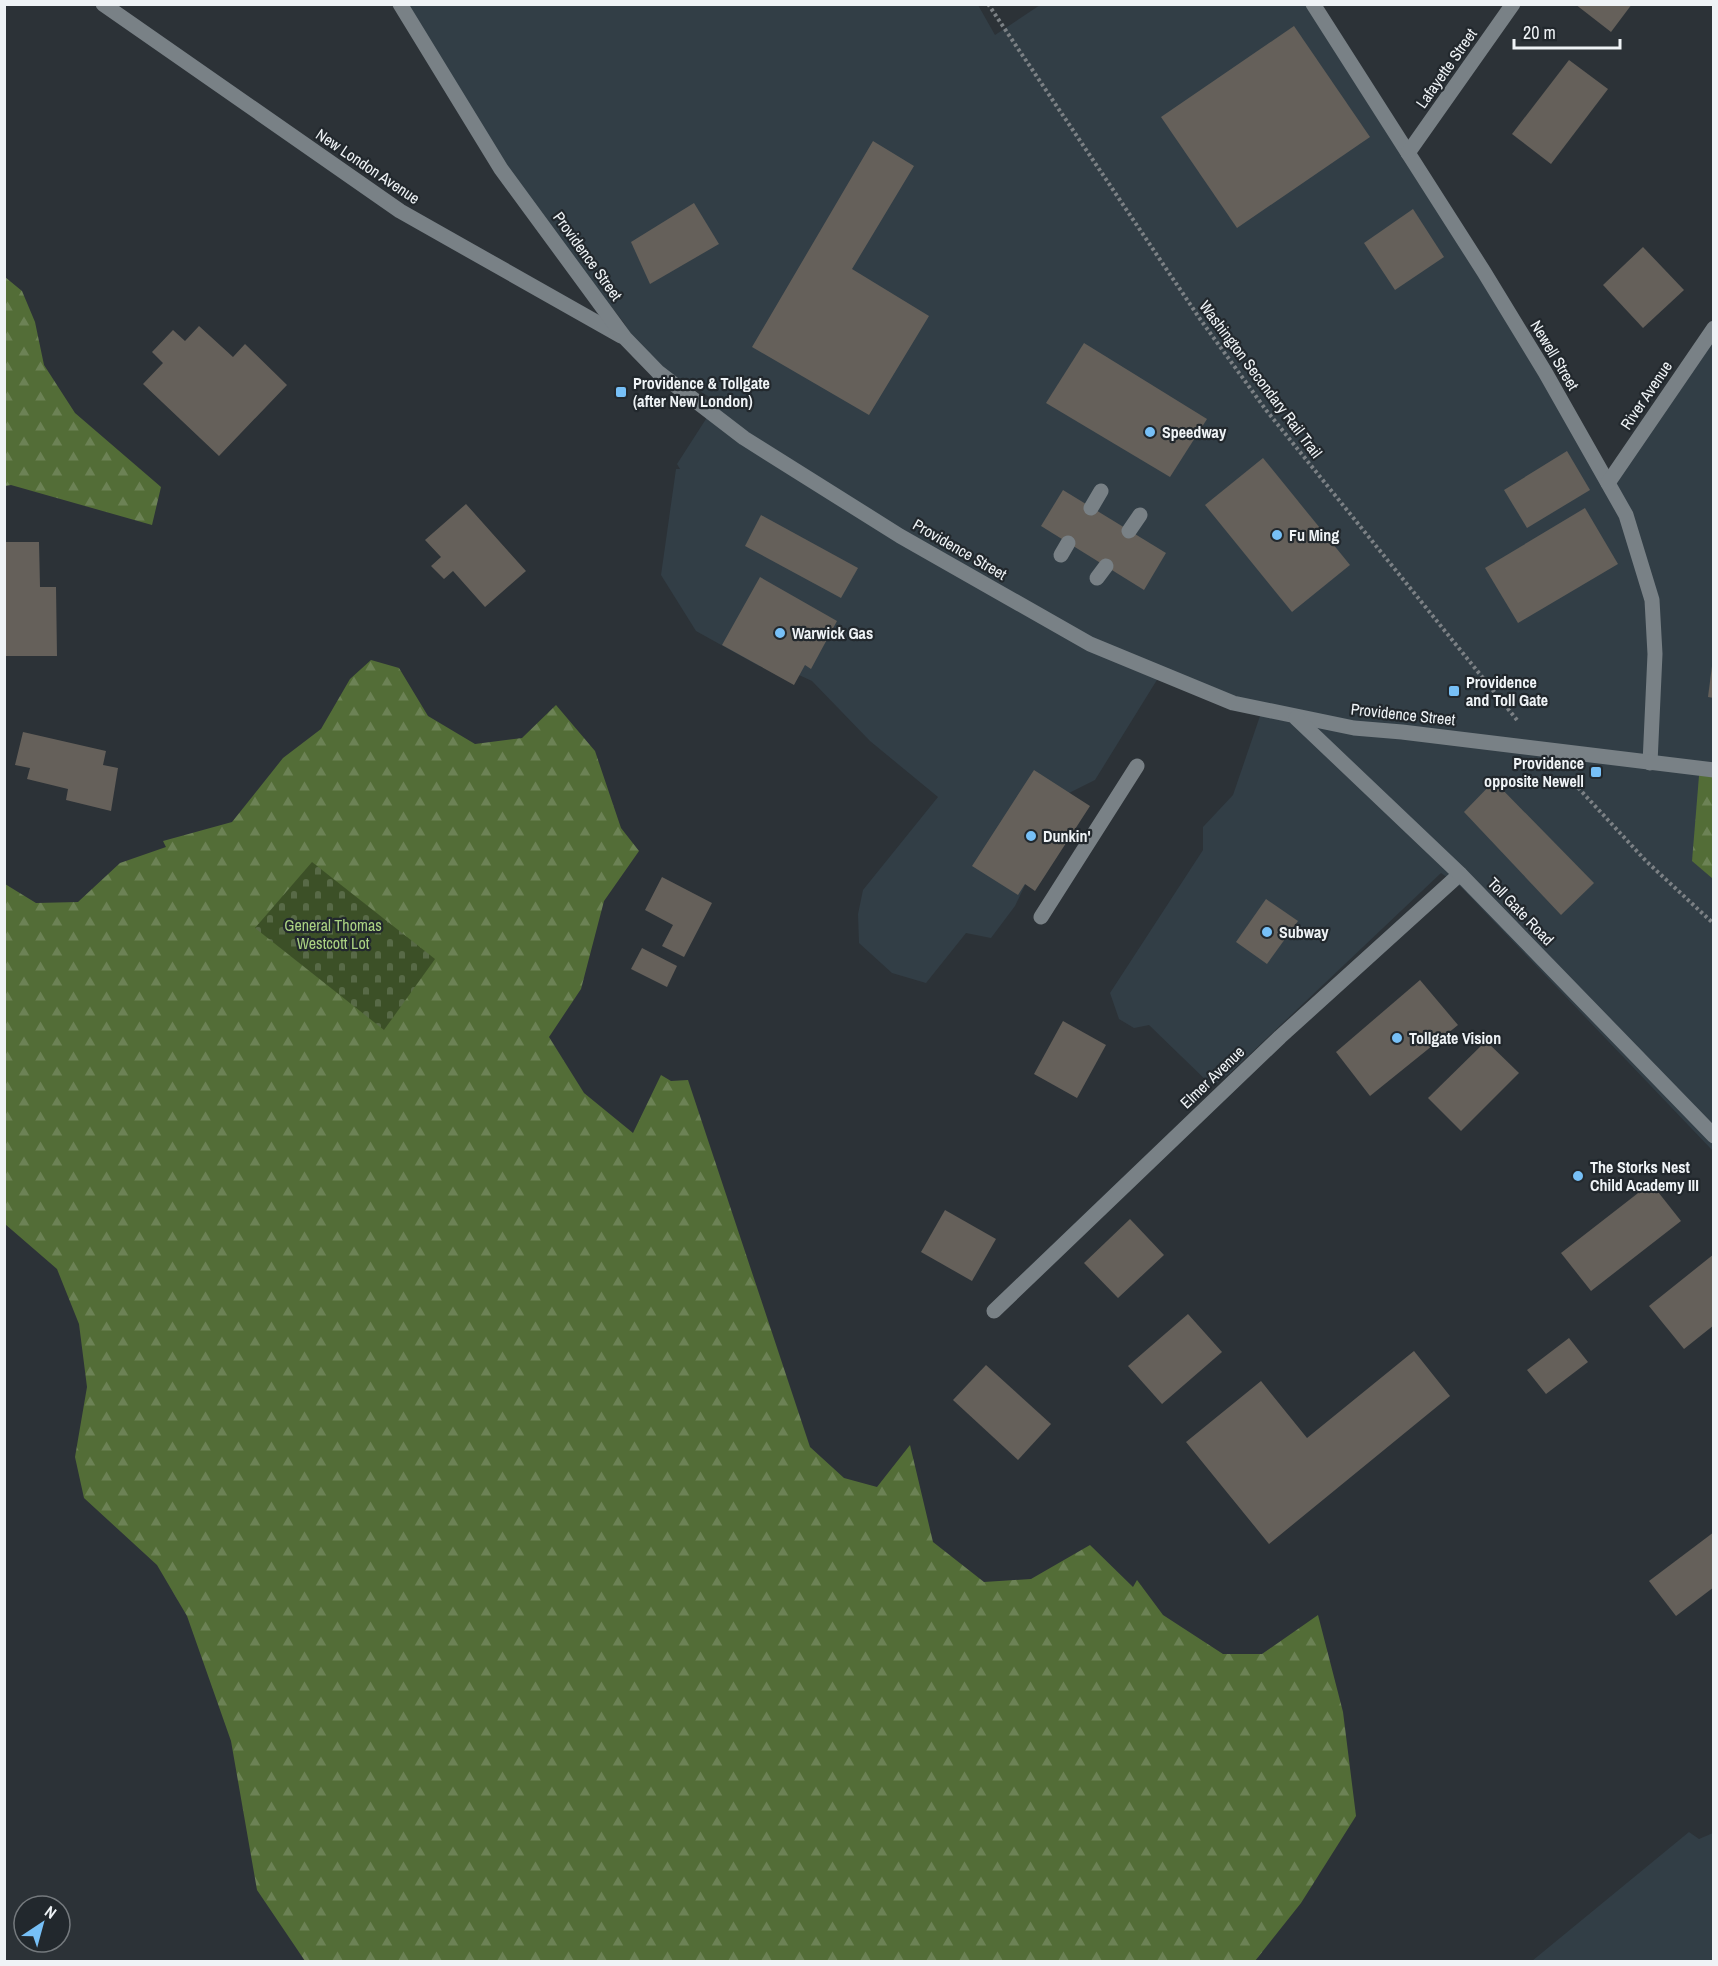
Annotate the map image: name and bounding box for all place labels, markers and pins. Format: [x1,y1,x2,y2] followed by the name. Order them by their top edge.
[633,372,770,412] place label: Providence & Tollgate (after New London)
[614,385,628,399] marker: Providence & Tollgate (after New London)
[1162,421,1227,443] place label: Speedway
[1143,425,1157,439] marker: Speedway
[1289,524,1339,546] place label: Fu Ming
[1270,528,1284,542] marker: Fu Ming
[792,622,873,644] place label: Warwick Gas
[773,626,787,640] marker: Warwick Gas
[1466,671,1548,711] place label: Providence and Toll Gate
[1447,684,1461,698] marker: Providence and Toll Gate
[1484,752,1584,792] place label: Providence opposite Newell
[1589,765,1603,779] marker: Providence opposite Newell
[1043,825,1091,847] place label: Dunkin'
[1024,829,1038,843] marker: Dunkin'
[1279,921,1329,943] place label: Subway
[1260,925,1274,939] marker: Subway
[1409,1027,1501,1049] place label: Tollgate Vision
[1390,1031,1404,1045] marker: Tollgate Vision
[1590,1156,1699,1196] place label: The Storks Nest Child Academy III
[1571,1169,1585,1183] marker: The Storks Nest Child Academy III

